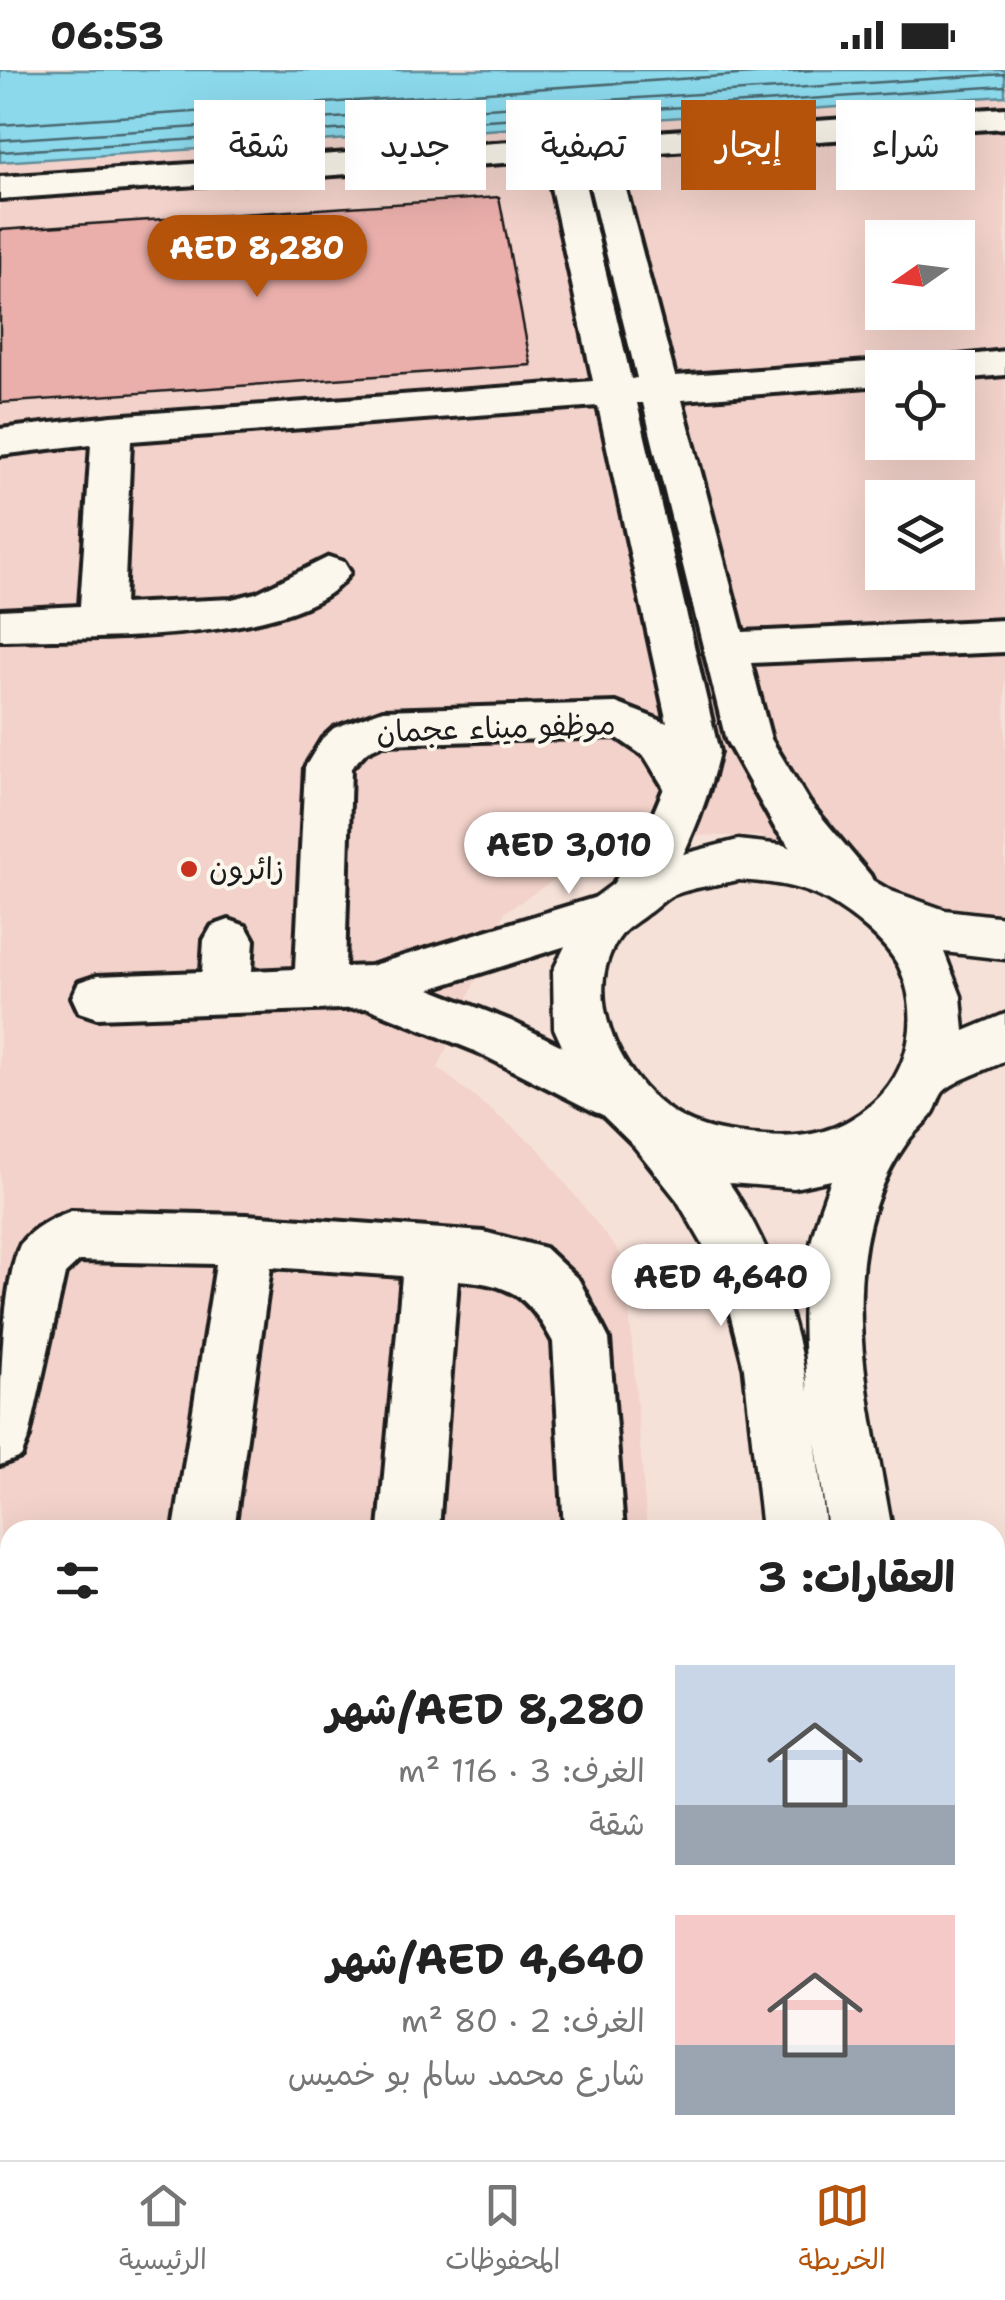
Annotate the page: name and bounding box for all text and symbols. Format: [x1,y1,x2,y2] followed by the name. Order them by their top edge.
[50,10,164,61] text: 06:53
[194,100,325,190] chip: شقة
[345,100,486,190] chip: جديد
[506,100,661,190] chip: تصفية
[681,100,816,190] chip: إيجار
[836,100,975,190] chip: شراء
[143,215,371,300] pin: AED 8,280
[865,220,975,330] north arrow
[865,220,975,590] map controls
[169,226,345,269] text: AED 8,280
[865,350,975,460] button: locate
[865,480,975,590] button: layers
[376,703,616,752] street label: موظفو ميناء عجمان
[455,812,683,897] pin: AED 3,010
[486,823,652,866] text: AED 3,010
[209,848,284,889] place label: زائرون
[178,858,200,880] marker: زائرون
[607,1244,835,1329] pin: AED 4,640
[634,1255,808,1298] text: AED 4,640
[757,1549,955,1605] text: العقارات: 3
[50,1553,105,1608] icon: filters
[327,1681,645,1737] text: AED 8,280/شهر
[755,1705,875,1825] icon: home
[398,1749,645,1792] text: الغرف: 3 · 116 m²
[589,1802,645,1845] text: شقة
[327,1931,645,1987] text: AED 4,640/شهر
[755,1955,875,2075] icon: home
[401,1999,645,2042] text: الغرف: 2 · 80 m²
[288,2052,645,2095] text: شارع محمد سالم بو خميس
[119,2178,207,2284] tab: الرئيسية
[445,2178,560,2284] tab: المحفوظات
[799,2178,886,2284] tab: الخريطة

